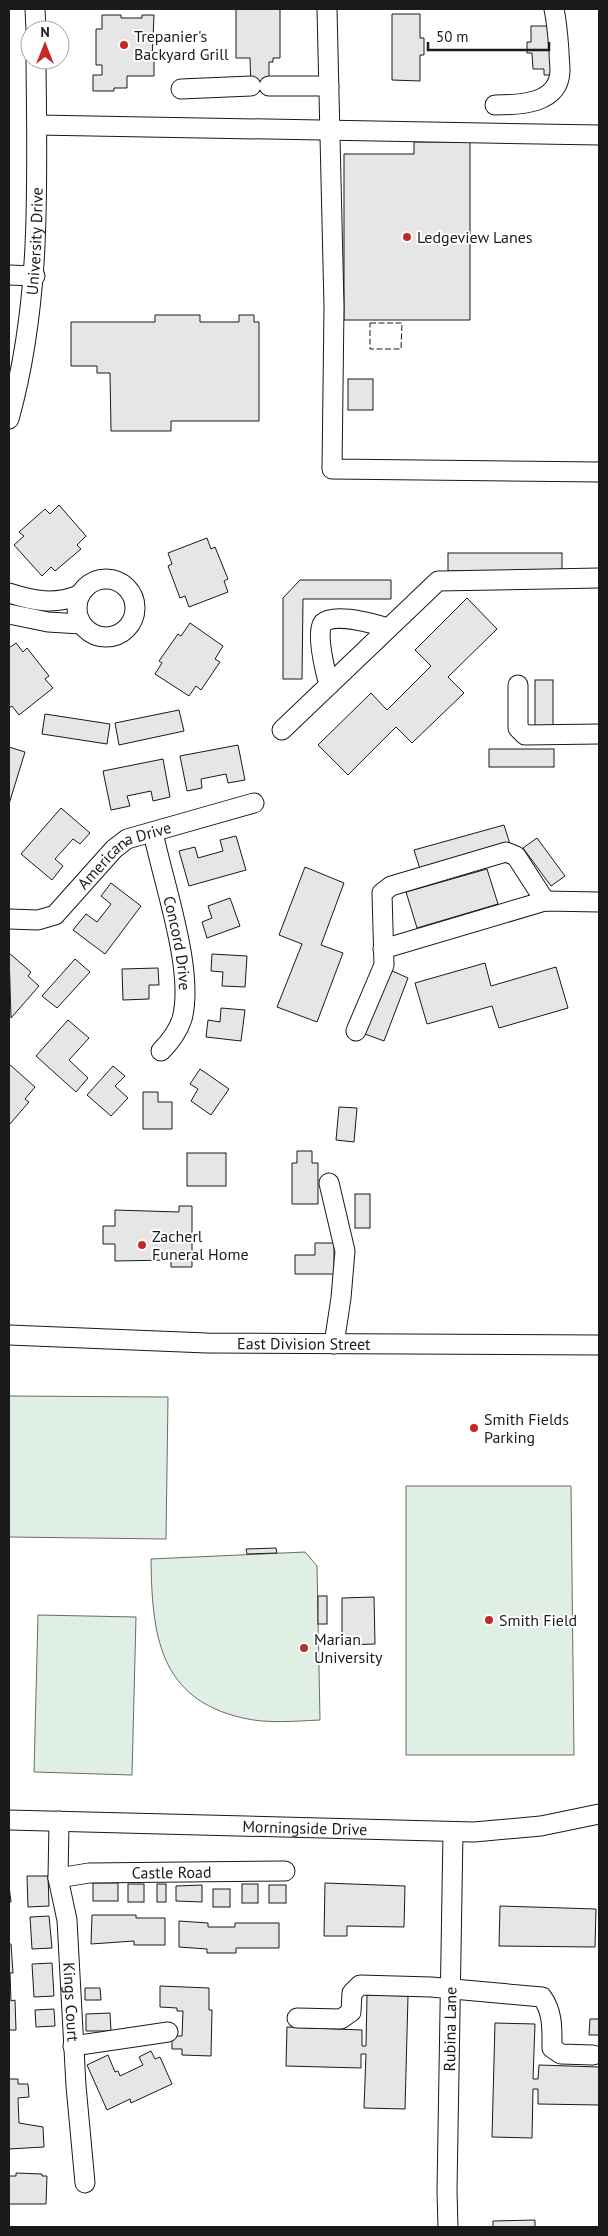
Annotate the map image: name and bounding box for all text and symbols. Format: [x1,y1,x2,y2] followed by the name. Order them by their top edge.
[20,20,70,70] north arrow
[428,20,549,52] scale bar
[40,23,50,41] text: N
[134,26,229,64] place label: Trepanier's Backyard Grill
[436,27,469,46] text: 50 m
[118,39,130,51] marker: Trepanier's Backyard Grill
[21,187,47,296] street label: University Drive
[417,227,533,247] place label: Ledgeview Lanes
[401,231,413,243] marker: Ledgeview Lanes
[73,817,173,893] street label: Americana Drive
[159,894,195,991] street label: Concord Drive
[152,1226,249,1264] place label: Zacherl Funeral Home
[136,1239,148,1251] marker: Zacherl Funeral Home
[237,1333,371,1354] street label: East Division Street
[484,1409,569,1447] place label: Smith Fields Parking
[468,1422,480,1434] marker: Smith Fields Parking
[499,1610,577,1630] place label: Smith Field
[483,1614,495,1626] marker: Smith Field
[314,1629,383,1667] place label: Marian University
[298,1642,310,1654] marker: Marian University
[242,1816,368,1839] street label: Morningside Drive
[131,1862,212,1883] street label: Castle Road
[59,1962,84,2043] street label: Kings Court
[439,1987,460,2072] street label: Rubina Lane

